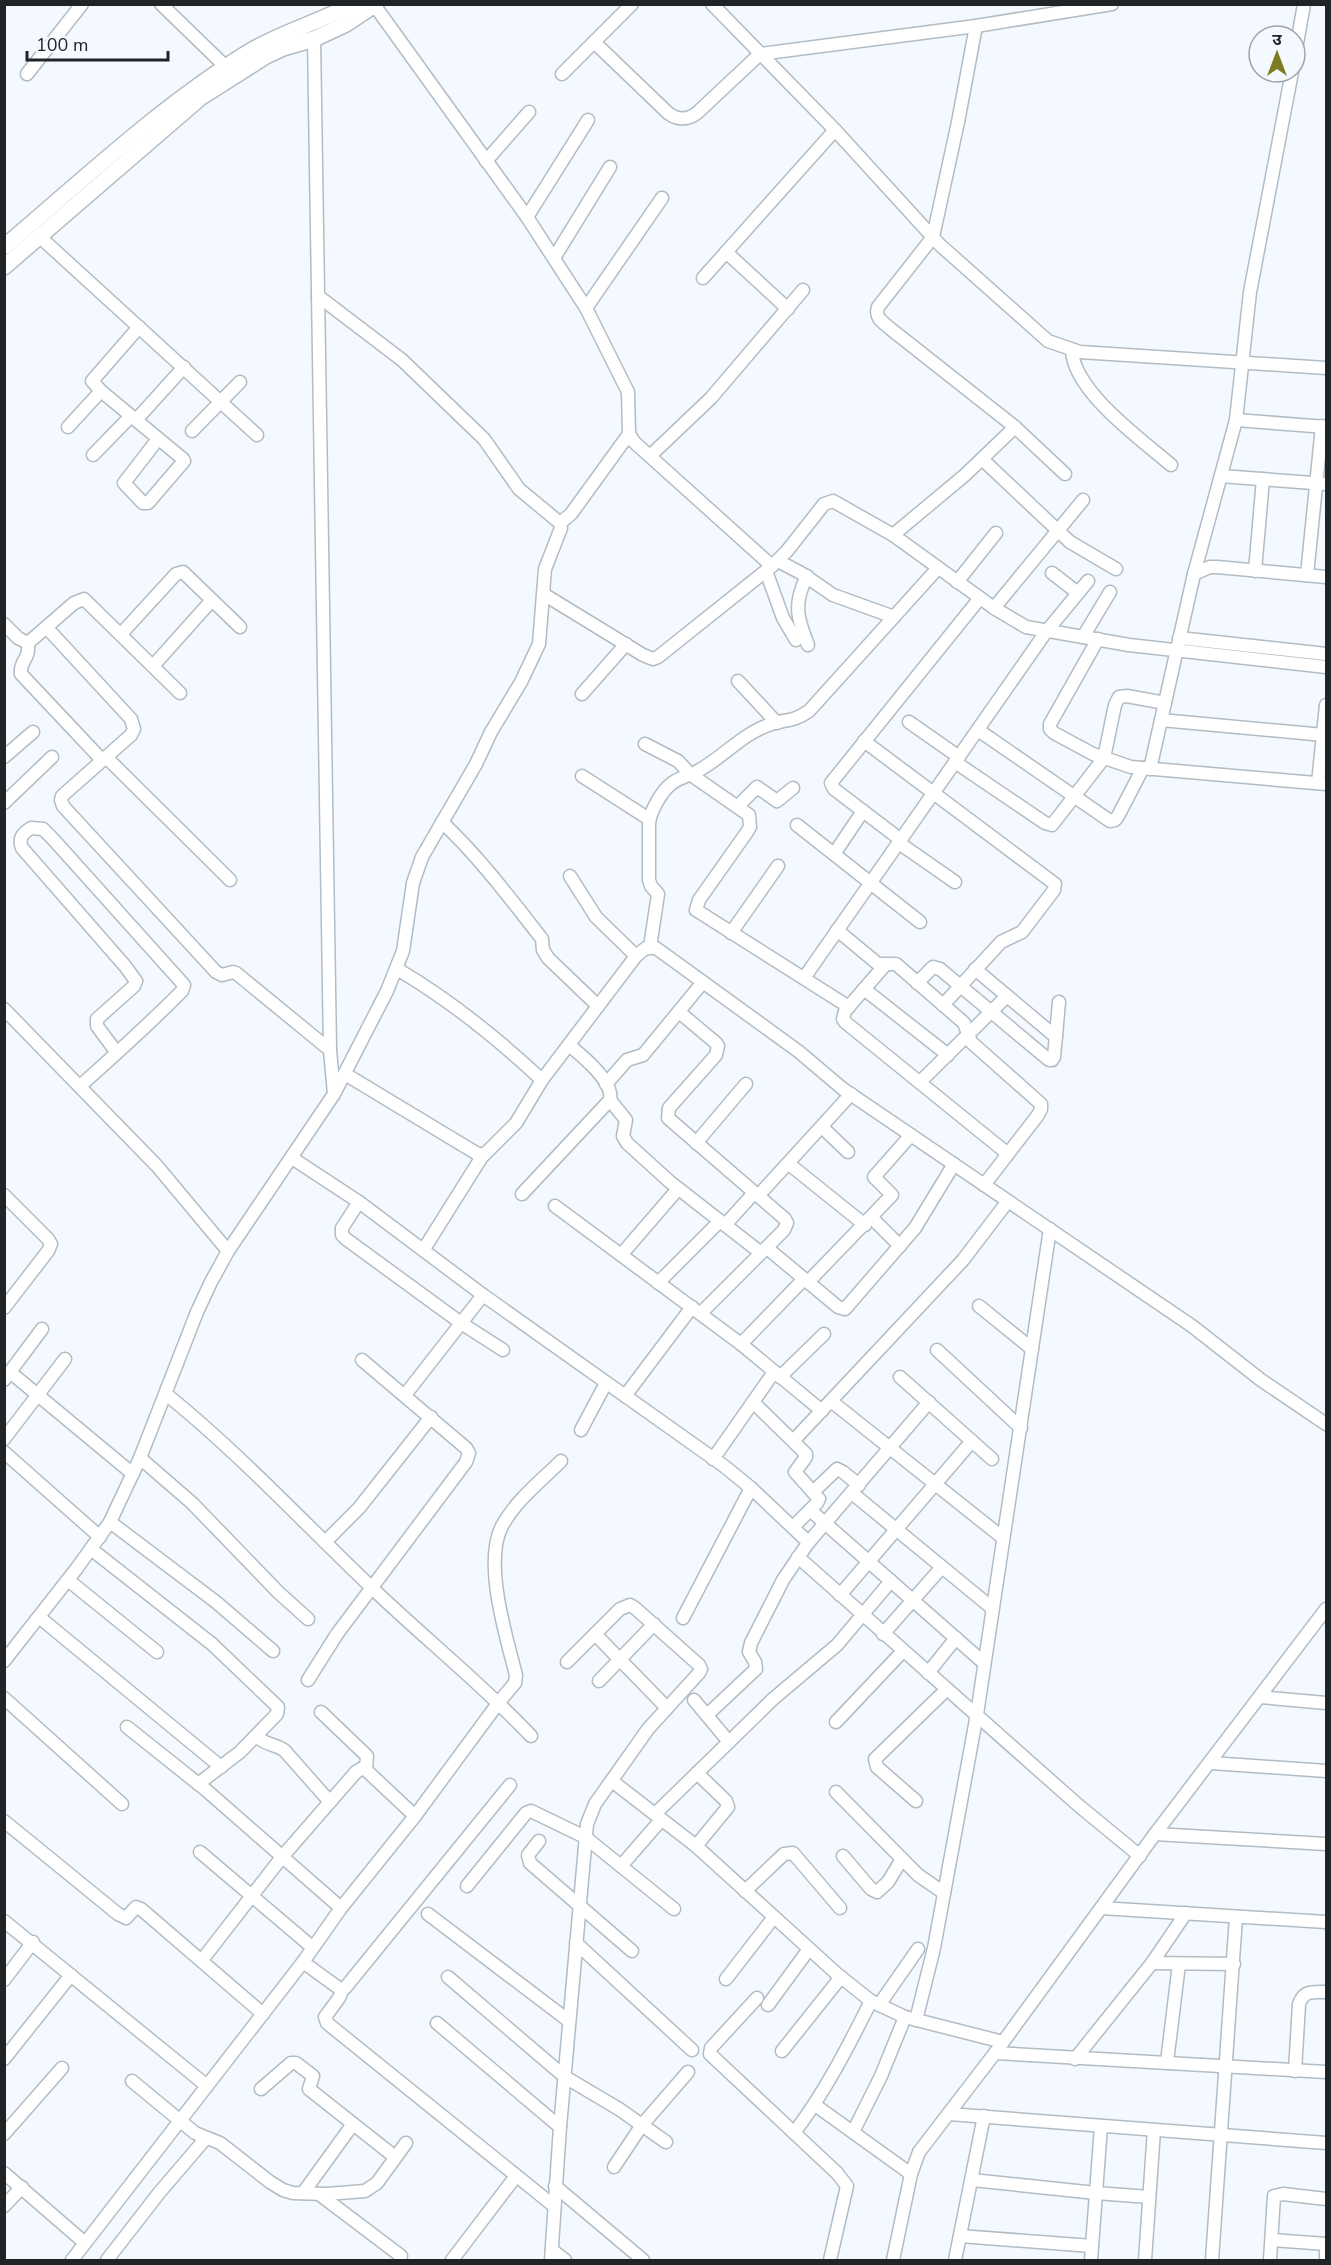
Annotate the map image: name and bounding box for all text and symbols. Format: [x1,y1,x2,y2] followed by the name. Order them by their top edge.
[27,24,168,62] scale bar
[1247,24,1307,84] north arrow
[1272,29,1282,51] text: उ
[36,33,88,57] text: 100 m

